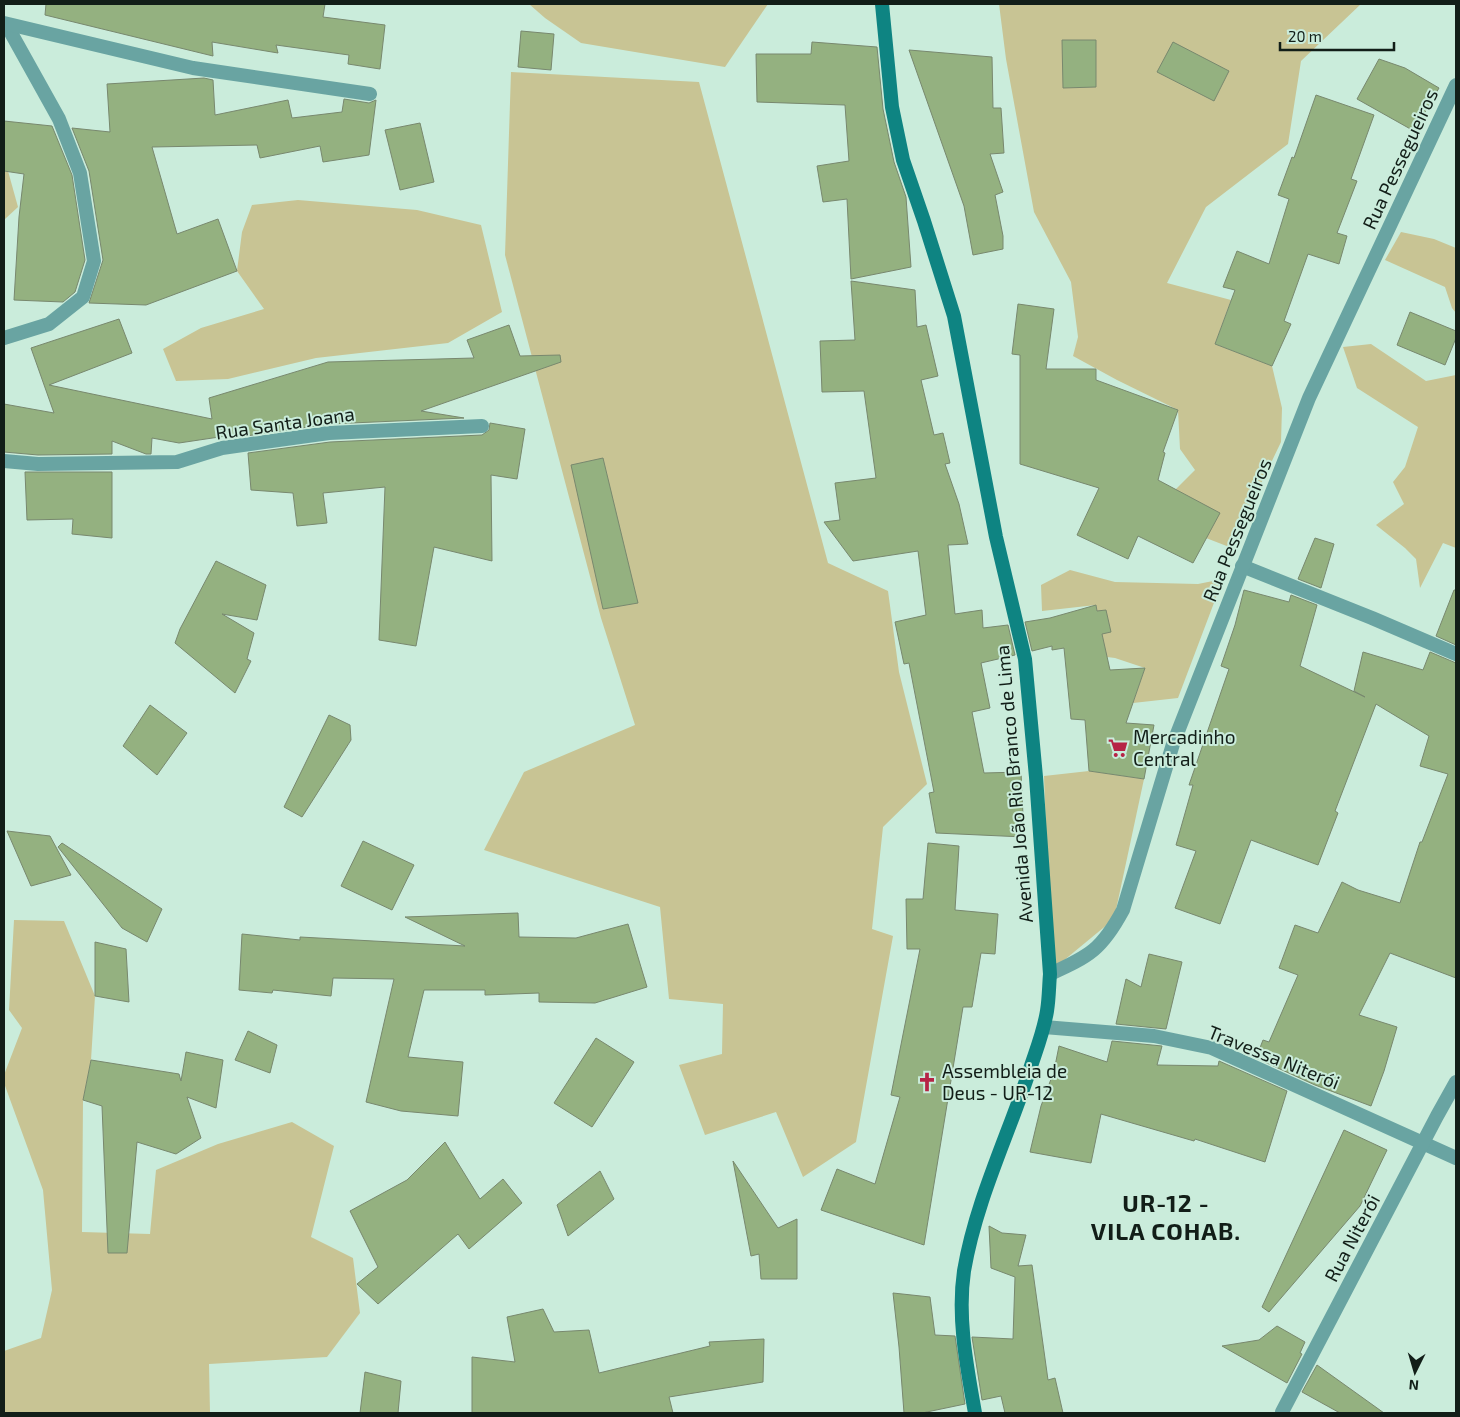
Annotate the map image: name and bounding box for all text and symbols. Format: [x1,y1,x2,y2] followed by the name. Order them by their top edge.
[1280,20,1394,52] scale bar
[1288,27,1322,45] text: 20 m
[1357,85,1442,233] street label: Rua Pessegueiros
[214,401,356,444] street label: Rua Santa Joana
[1197,455,1276,605] street label: Rua Pessegueiros
[990,644,1037,924] street label: Avenida João Rio Branco de Lima
[1133,725,1235,770] place label: Mercadinho Central
[1107,737,1129,759] supermarket icon: Mercadinho Central
[1205,1020,1343,1093] street label: Travessa Niterói
[942,1059,1067,1104] place label: Assembleia de Deus - UR-12
[916,1071,938,1093] church icon: Assembleia de Deus - UR-12
[1091,1188,1241,1245] district label: UR-12 - VILA COHAB.
[1319,1190,1384,1285] street label: Rua Niterói
[1390,1347,1440,1397] north arrow
[1408,1377,1420,1394] text: N

